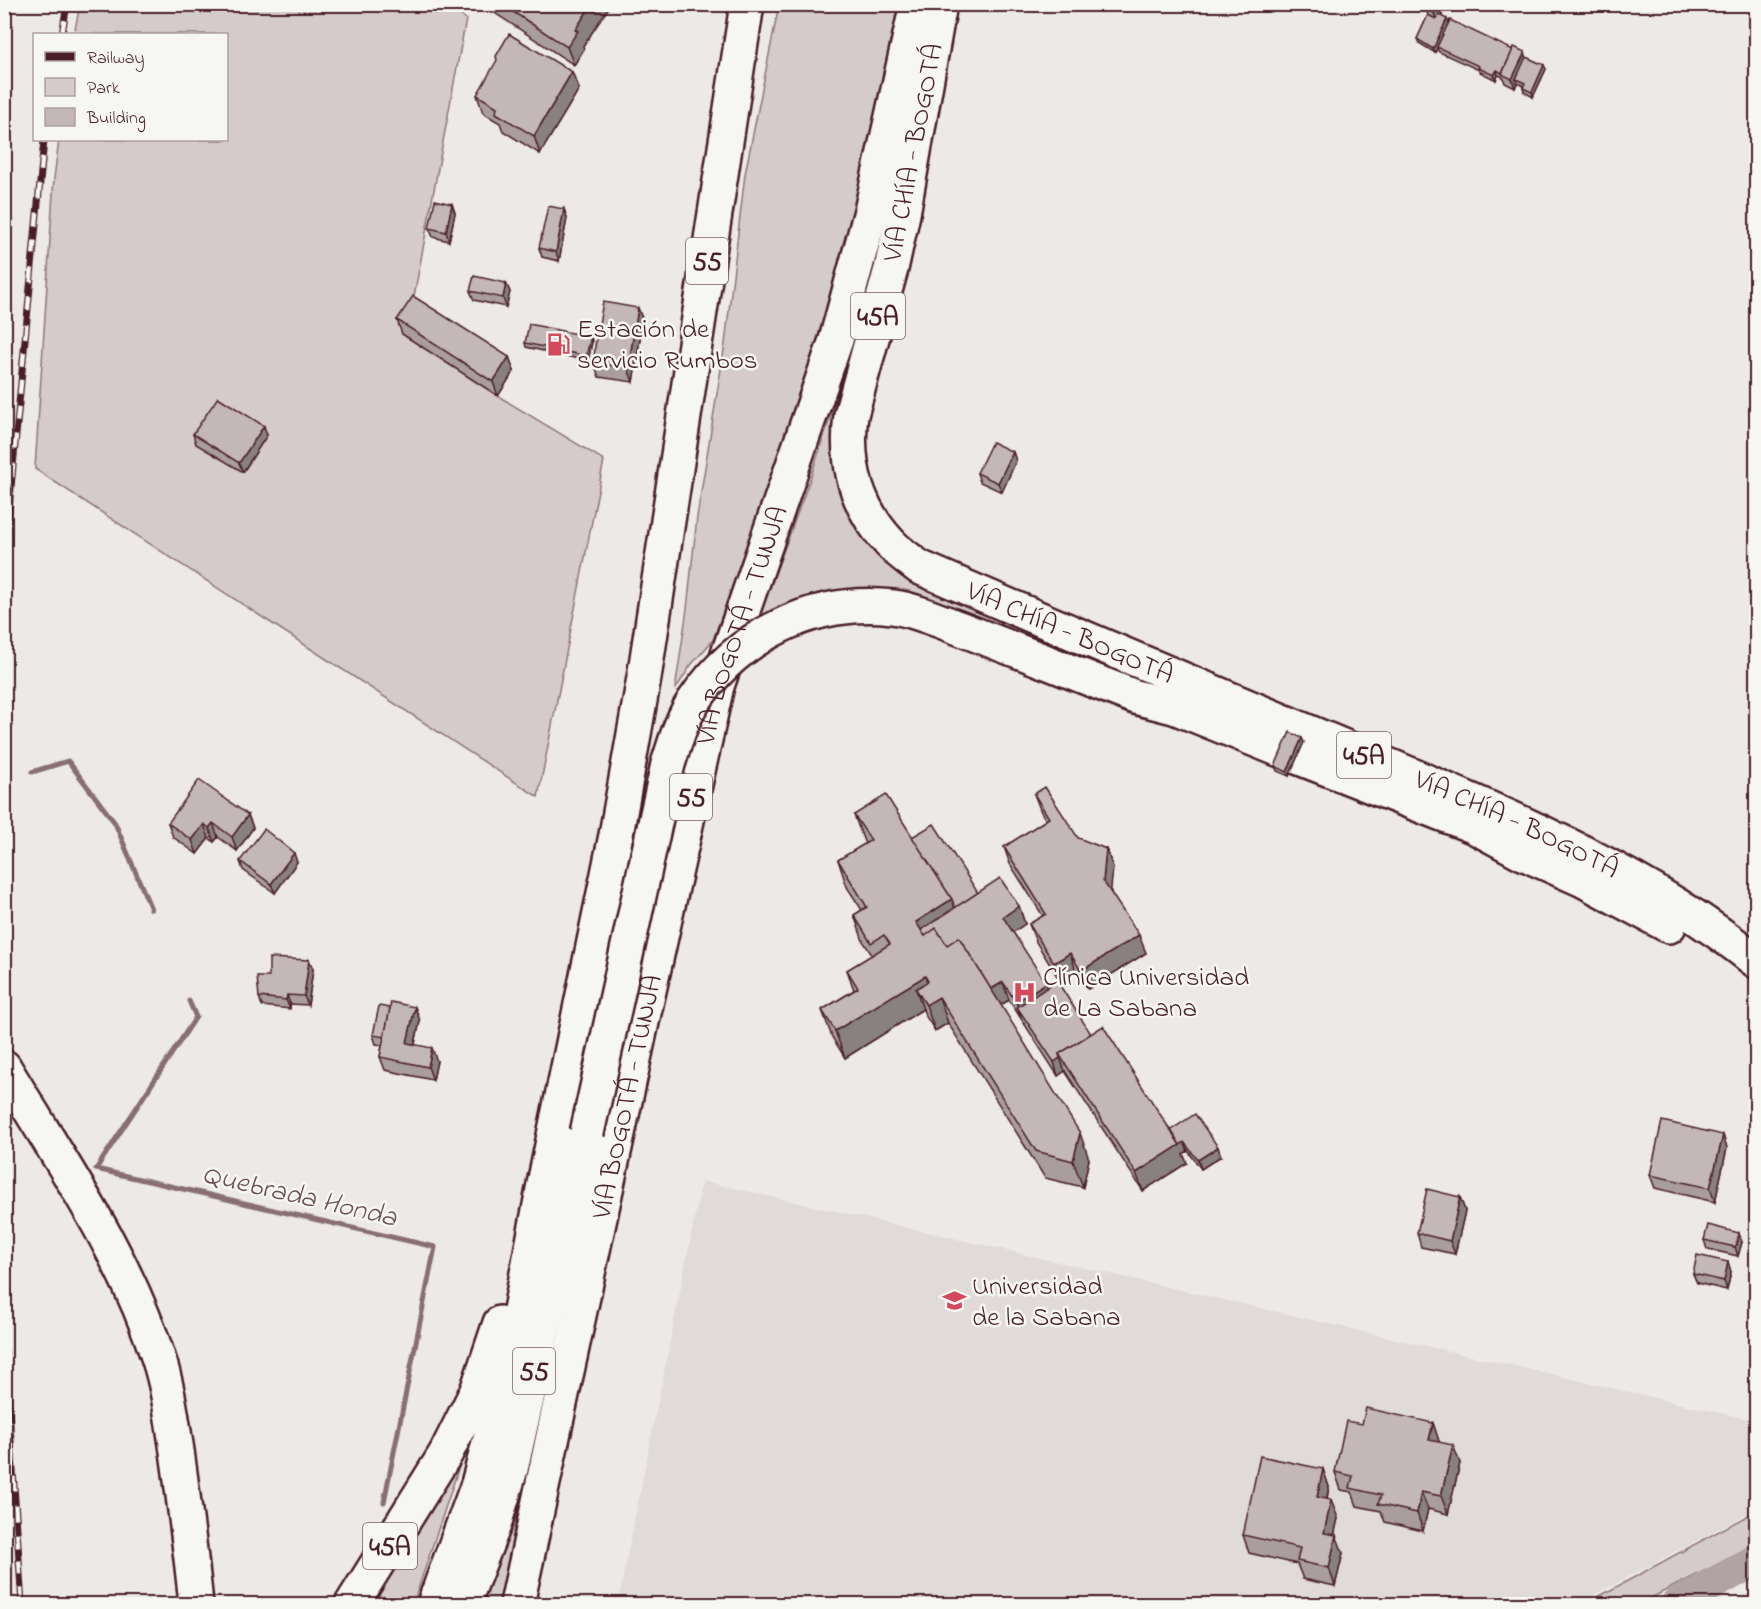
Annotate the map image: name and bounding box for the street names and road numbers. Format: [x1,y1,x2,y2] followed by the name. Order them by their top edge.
[874,40,955,266] street label: VÍA CHÍA - BOGOTÁ
[686,238,728,284] road number: 55
[851,293,905,339] road number: 45A
[687,501,800,749] street label: VÍA BOGOTÁ - TUNJA
[959,572,1179,695] street label: VÍA CHÍA - BOGOTÁ
[1337,732,1391,778] road number: 45A
[1407,761,1625,890] street label: VÍA CHÍA - BOGOTÁ
[670,774,712,820] road number: 55
[583,971,674,1224] street label: VÍA BOGOTÁ - TUNJA
[513,1348,555,1394] road number: 55
[363,1523,417,1569] road number: 45A

